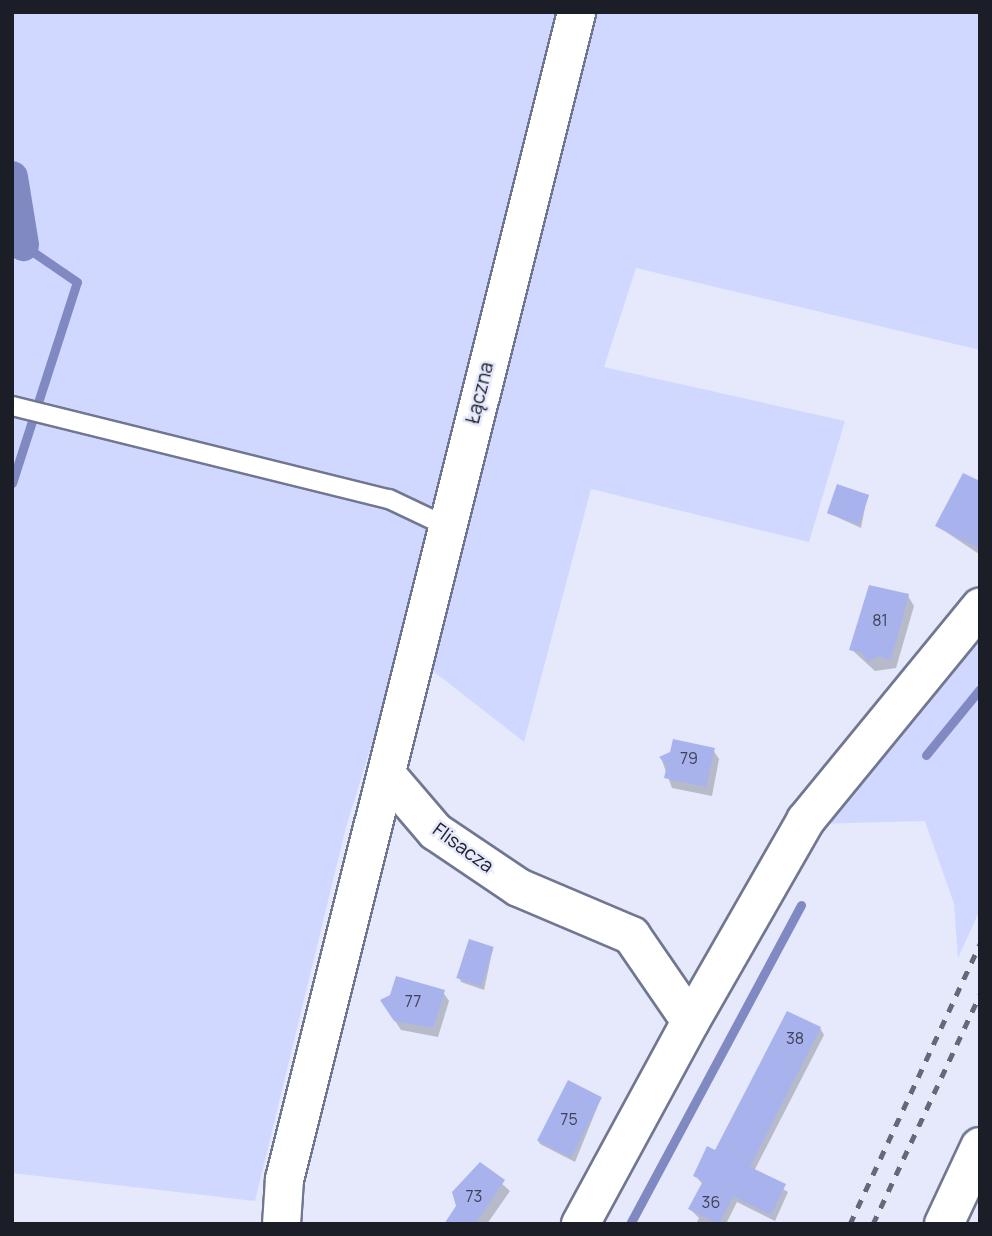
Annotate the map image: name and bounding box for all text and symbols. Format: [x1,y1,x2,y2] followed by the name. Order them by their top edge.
[461,360,499,426] street label: Łączna
[872,610,888,630] house number: 81
[680,748,698,768] house number: 79
[428,818,498,878] street label: Flisacza
[405,991,421,1011] house number: 77
[786,1028,804,1048] house number: 38
[560,1109,578,1129] house number: 75
[466,1186,482,1206] house number: 73
[702,1192,720,1212] house number: 36

